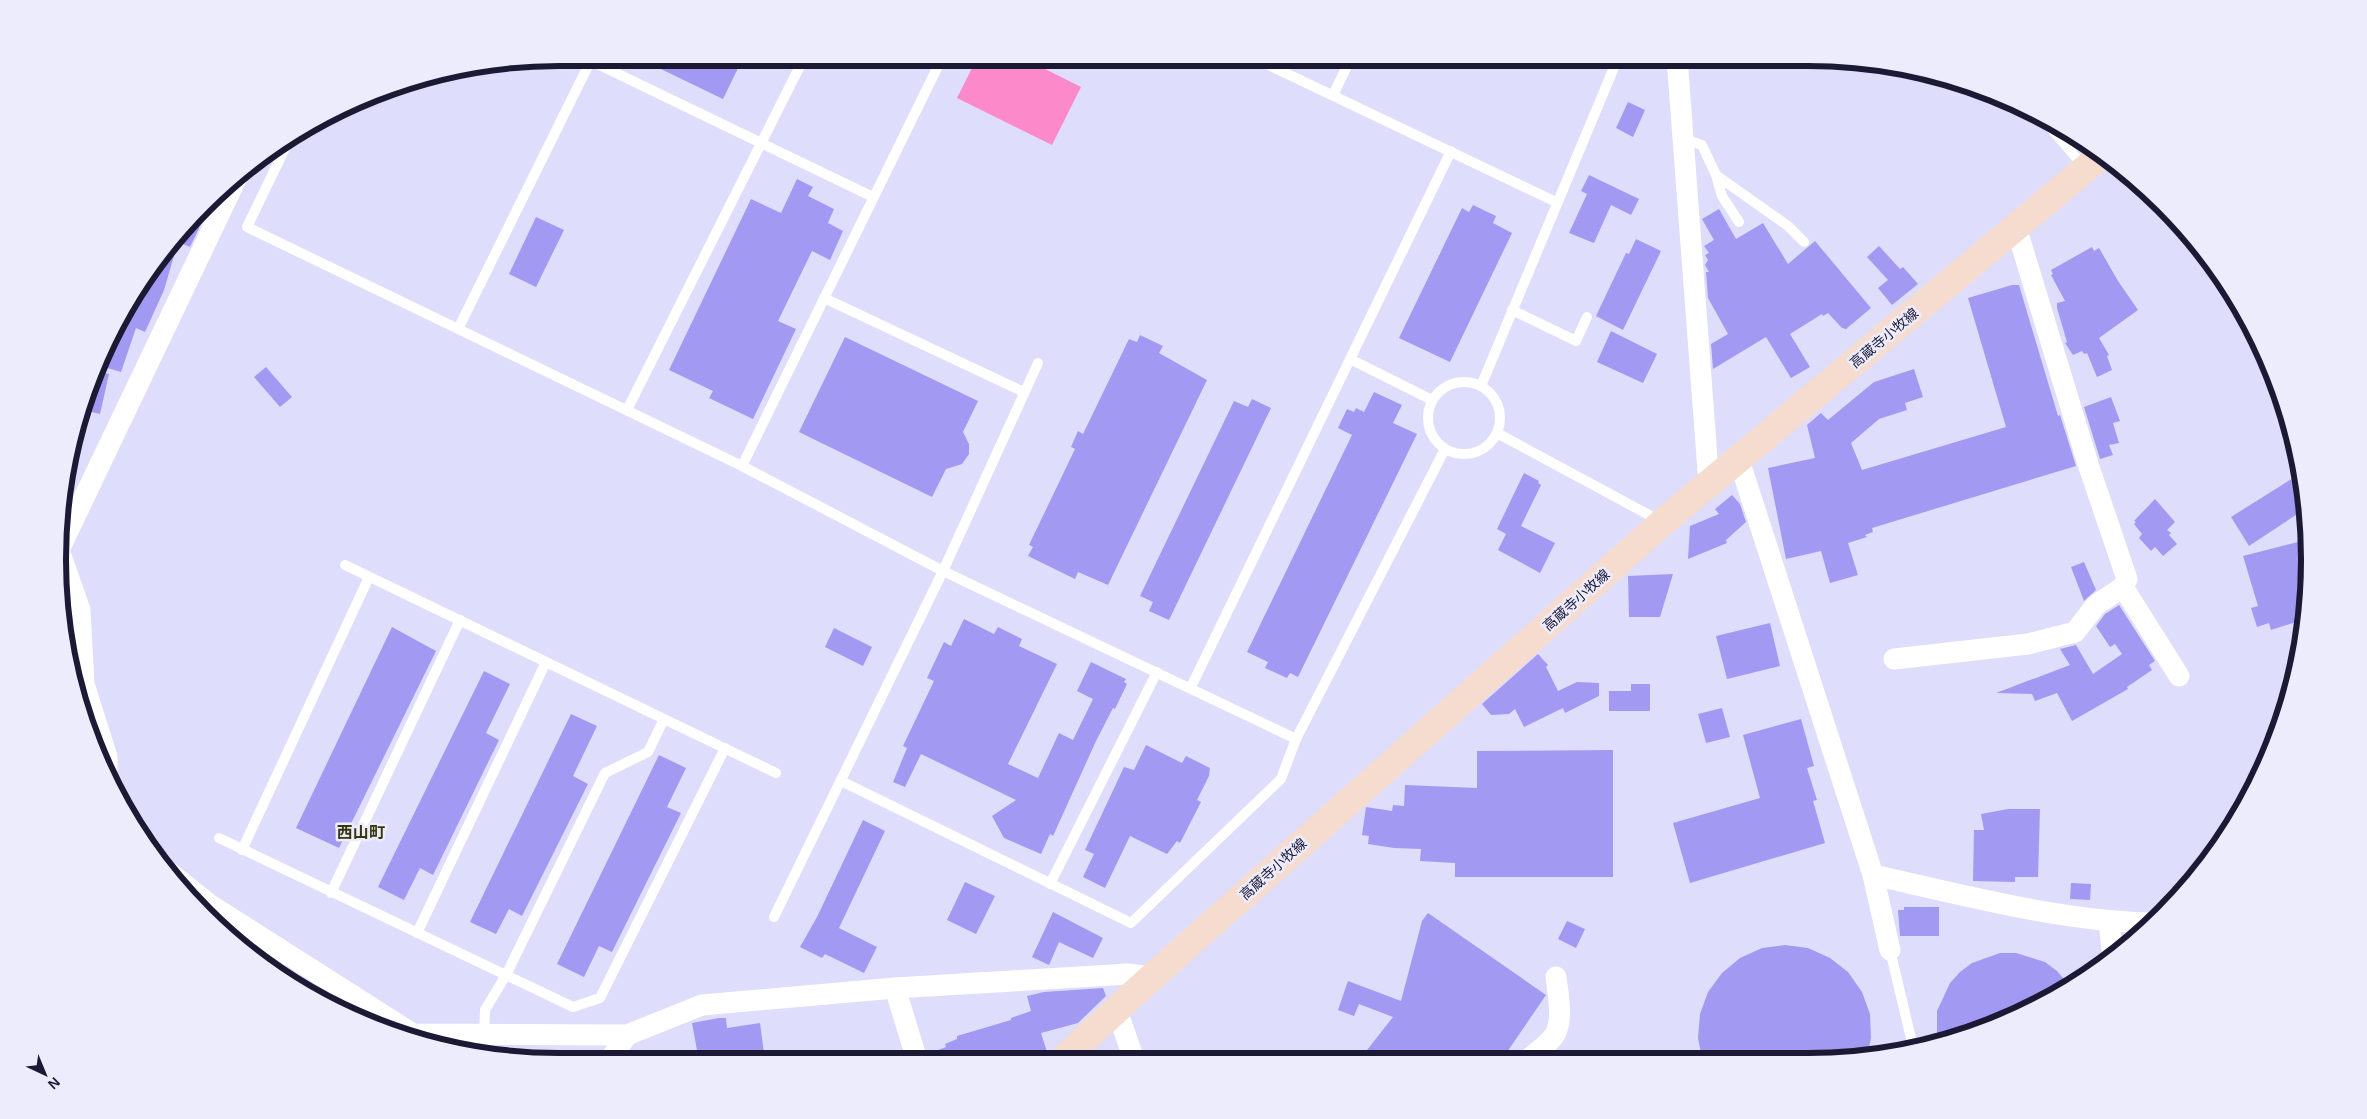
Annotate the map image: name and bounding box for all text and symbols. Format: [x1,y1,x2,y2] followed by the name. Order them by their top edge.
[1847,305,1921,371] street label: 高蔵寺小牧線
[1539,566,1613,634] street label: 高蔵寺小牧線
[337,824,385,841] district label: 西山町
[1236,835,1310,903] street label: 高蔵寺小牧線
[20,1049,70,1099] north arrow
[45,1074,63,1093] text: N

